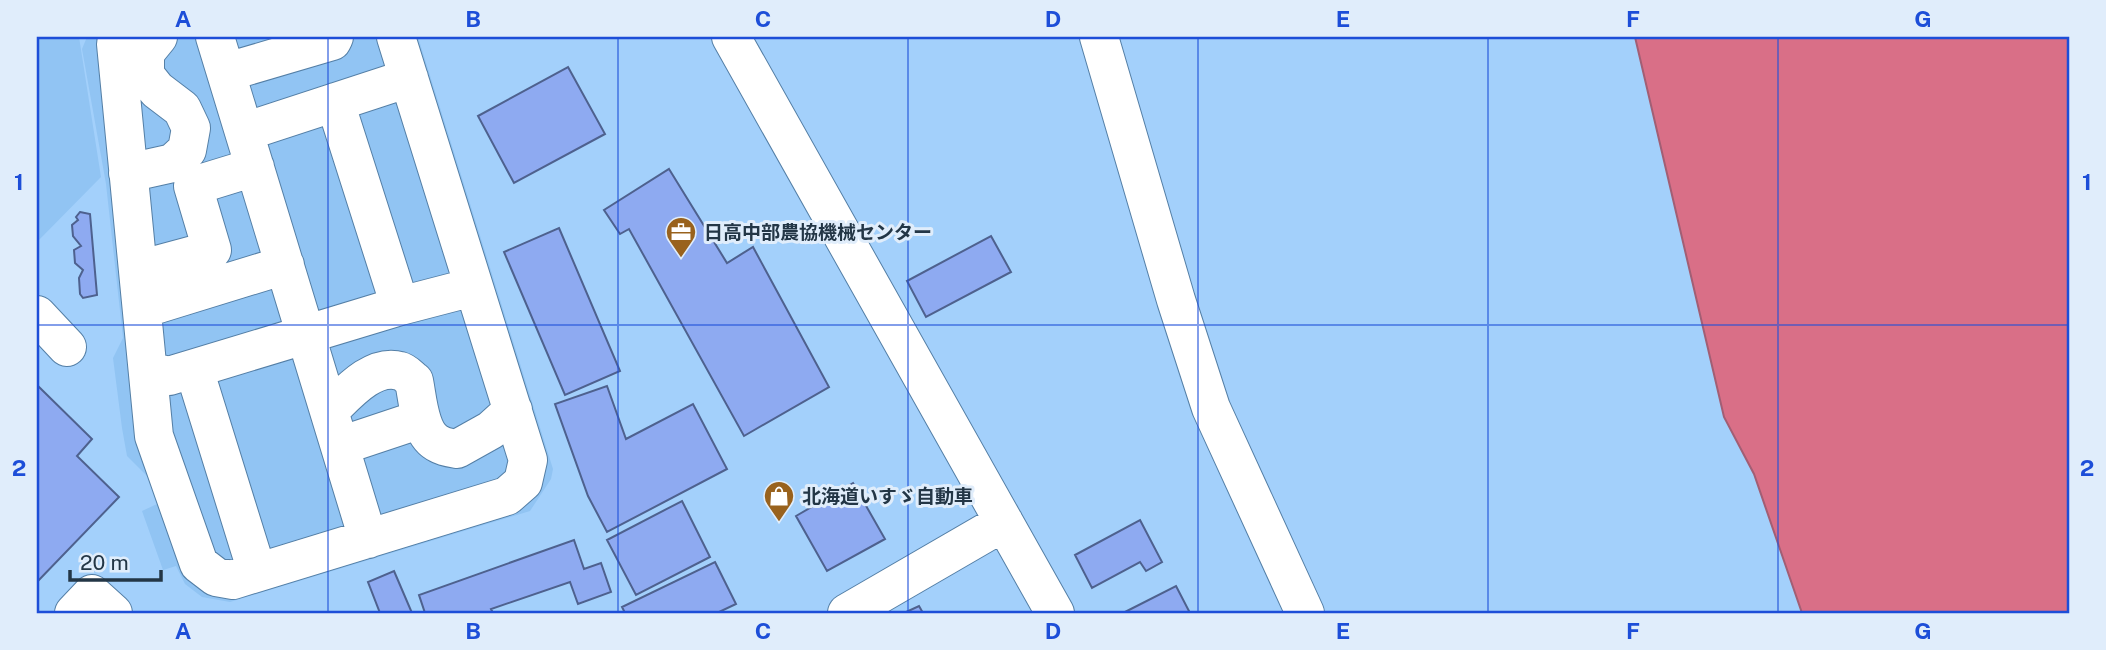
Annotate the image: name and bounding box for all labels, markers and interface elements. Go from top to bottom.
text: A [175,5,192,32]
text: B [465,5,481,32]
text: C [755,5,771,32]
text: D [1045,5,1061,32]
text: E [1336,5,1350,32]
text: F [1626,5,1640,32]
text: G [1914,5,1932,32]
text: 1 [14,168,24,195]
text: 1 [2082,168,2092,195]
office icon: 日高中部農協機械センター [664,215,698,259]
place label: 日高中部農協機械センター [704,221,932,243]
text: 2 [12,454,26,481]
text: 2 [2080,454,2094,481]
shop icon: 北海道いすゞ自動車 [762,479,796,523]
place label: 北海道いすゞ自動車 [802,485,973,507]
scale bar [70,538,161,582]
text: 20 m [80,550,129,575]
text: A [175,617,192,644]
text: B [465,617,481,644]
text: C [755,617,771,644]
text: D [1045,617,1061,644]
text: E [1336,617,1350,644]
text: F [1626,617,1640,644]
text: G [1914,617,1932,644]

